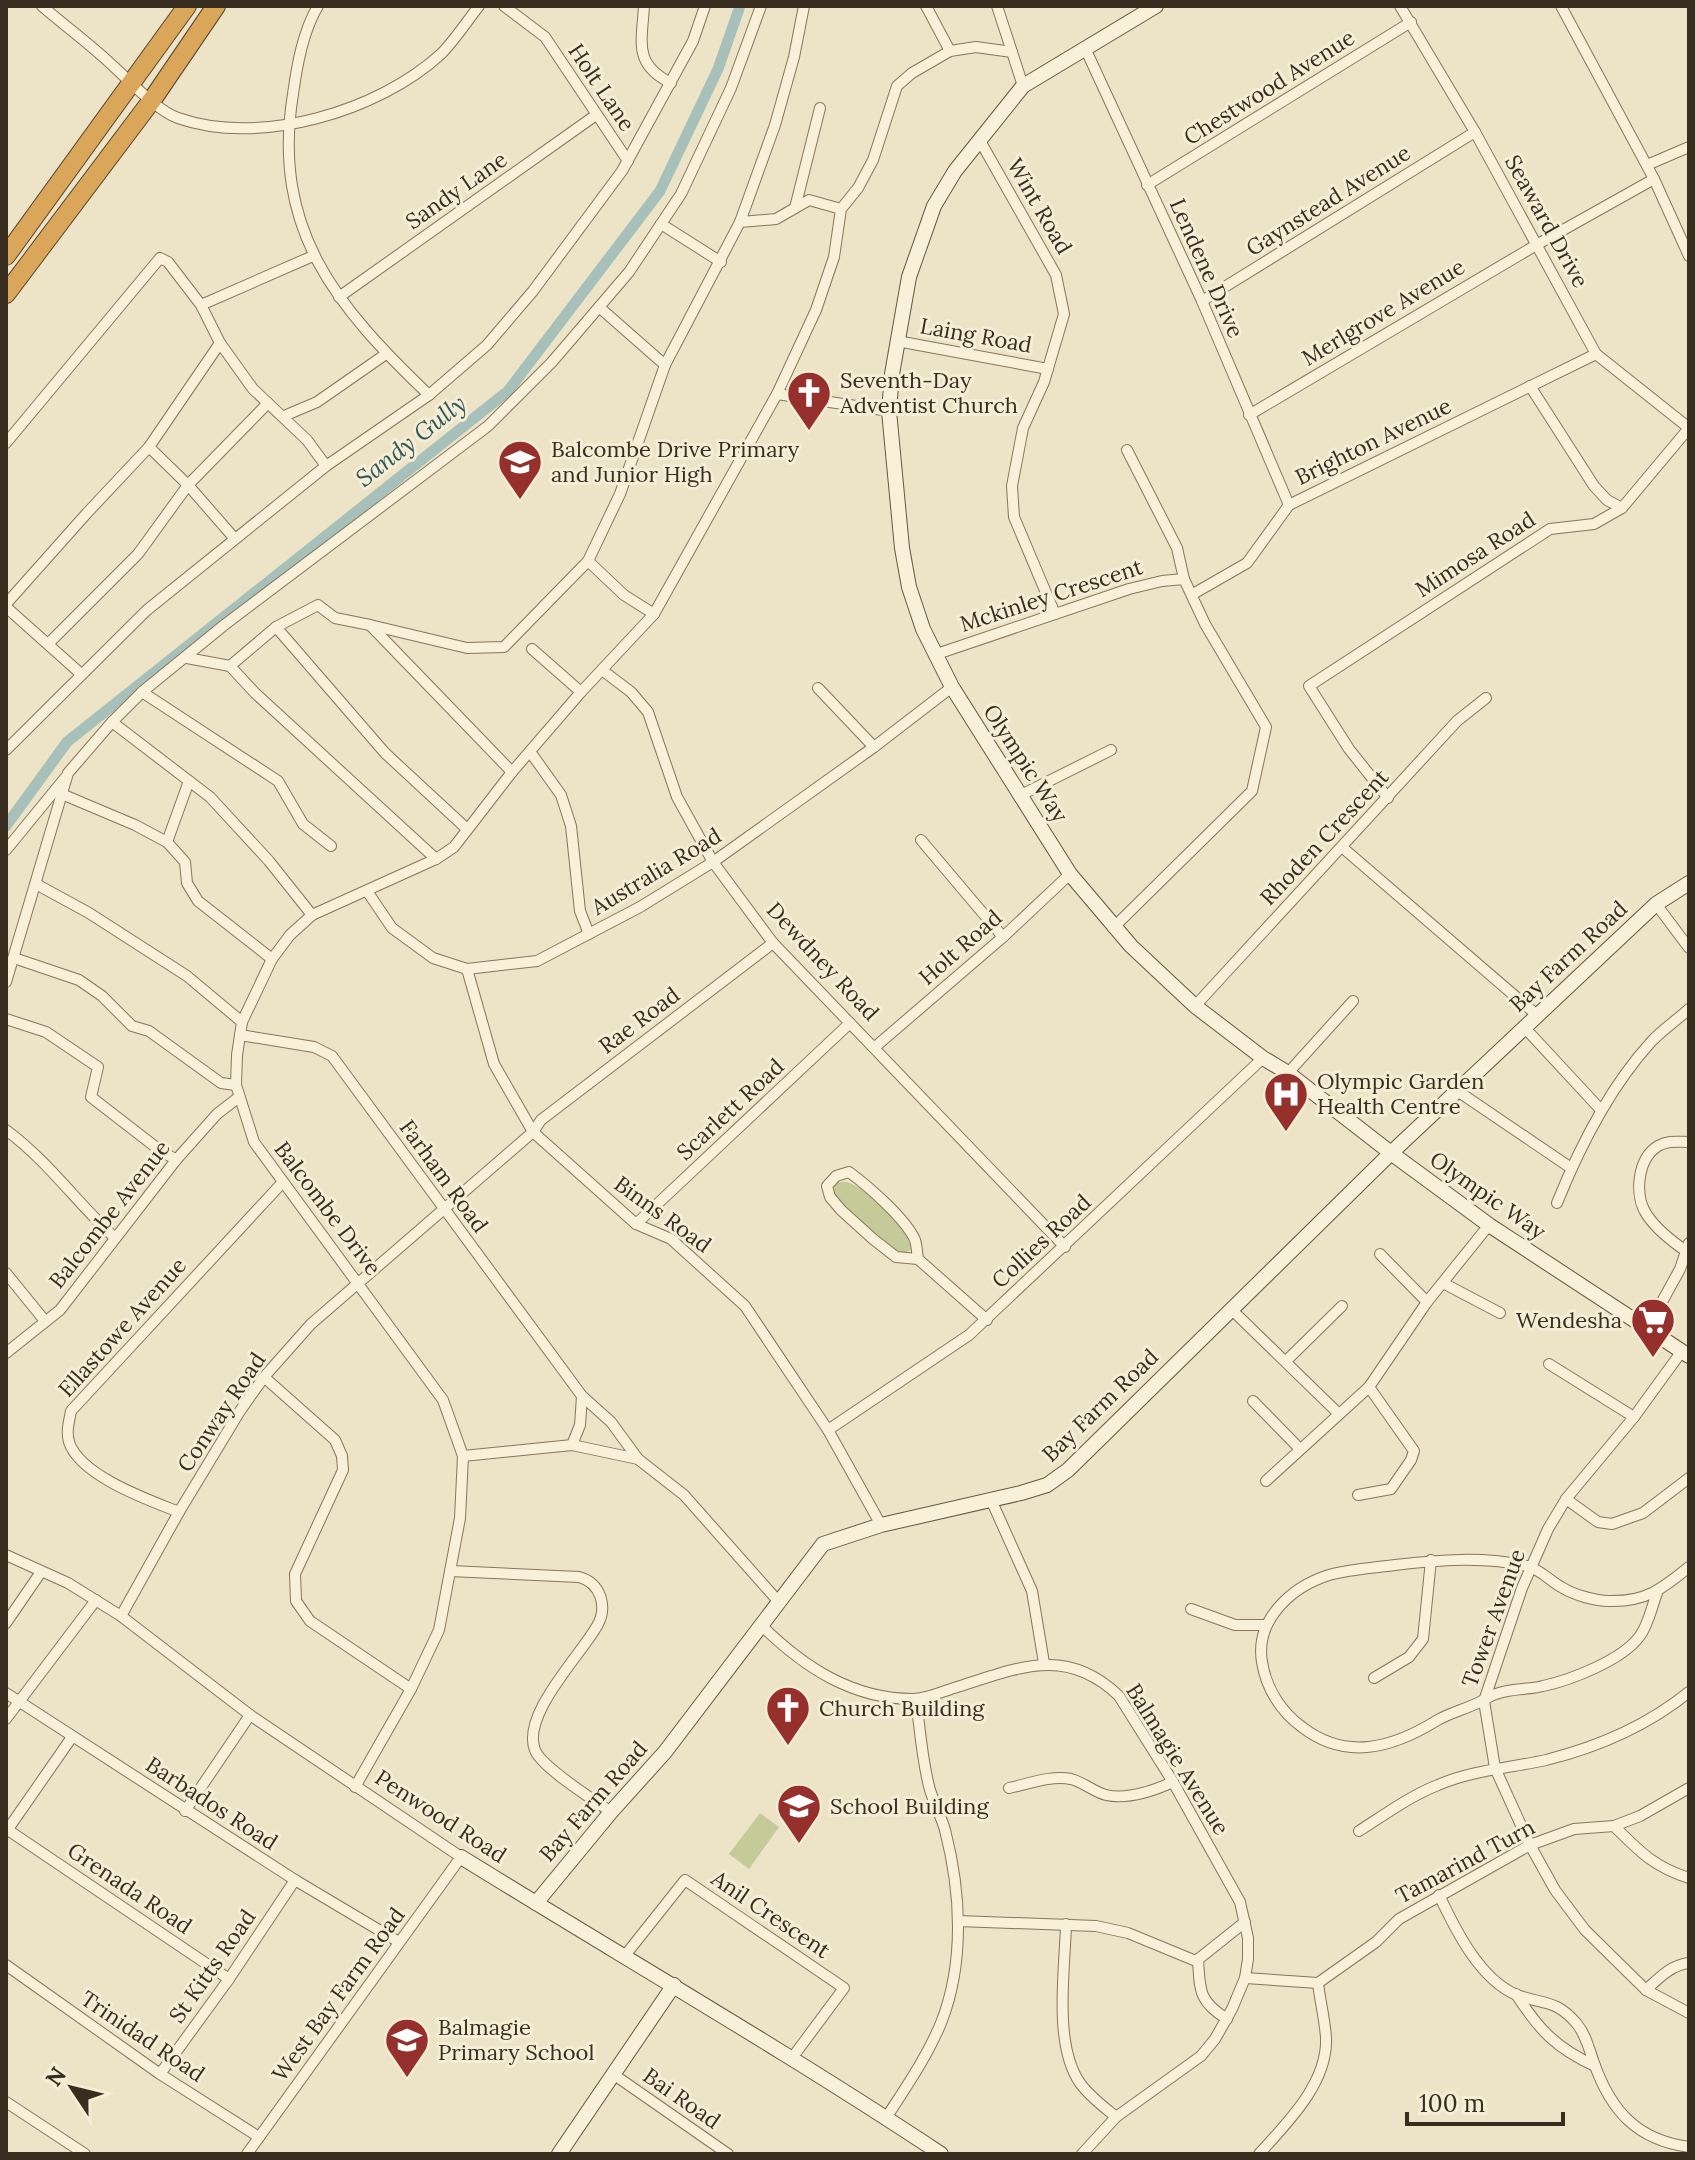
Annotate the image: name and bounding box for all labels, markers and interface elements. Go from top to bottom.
street label: Chestwood Avenue [1178,23,1360,151]
street label: Holt Lane [563,38,642,136]
street label: Gaynstead Avenue [1241,138,1415,262]
street label: Sandy Lane [400,145,512,235]
street label: Seaward Drive [1499,150,1595,292]
street label: Wint Road [1001,153,1079,259]
street label: Lendene Drive [1164,194,1250,342]
street label: Merlgrove Avenue [1296,252,1470,372]
street label: Laing Road [918,311,1034,359]
place label: Seventh-Day Adventist Church [839,366,1018,419]
church icon: Seventh-Day Adventist Church [785,369,833,432]
water label: Sandy Gully [349,388,472,493]
street label: Brighton Avenue [1290,391,1456,491]
place label: Balcombe Drive Primary and Junior High [551,435,799,488]
school or university icon: Balcombe Drive Primary and Junior High [496,438,544,501]
street label: Mimosa Road [1410,505,1540,603]
street label: Mckinley Crescent [956,552,1146,638]
street label: Olympic Way [977,699,1075,828]
street label: Rhoden Crescent [1254,763,1395,911]
street label: Australia Road [585,821,726,921]
street label: Bay Farm Road [1503,894,1633,1018]
street label: Dewdney Road [761,896,885,1026]
street label: Holt Road [913,903,1007,991]
street label: Rae Road [593,981,685,1059]
street label: Scarlett Road [670,1052,790,1166]
place label: Olympic Garden Health Centre [1317,1067,1484,1120]
hospital icon: Olympic Garden Health Centre [1262,1070,1310,1133]
street label: Farham Road [394,1114,494,1238]
street label: Balcombe Avenue [42,1134,176,1294]
street label: Balcombe Drive [268,1135,388,1281]
street label: Olympic Way [1425,1145,1552,1245]
street label: Binns Road [609,1169,717,1259]
street label: Collies Road [986,1188,1096,1294]
street label: Ellastowe Avenue [52,1251,192,1403]
supermarket icon: Wendesha [1629,1296,1677,1359]
place label: Wendesha [1516,1306,1622,1334]
street label: Bay Farm Road [1036,1343,1164,1467]
street label: Conway Road [171,1347,271,1477]
street label: Tower Avenue [1455,1545,1531,1691]
street label: Balmagie Avenue [1120,1678,1236,1840]
church icon: Church Building [764,1684,812,1747]
place label: Church Building [819,1694,985,1722]
street label: Bay Farm Road [533,1735,653,1867]
street label: Barbados Road [141,1750,283,1856]
street label: Penwood Road [370,1763,512,1869]
school or university icon: School Building [775,1782,823,1845]
place label: School Building [830,1792,989,1820]
street label: Tamarind Turn [1391,1813,1539,1909]
street label: Grenada Road [62,1836,198,1940]
street label: Anil Crescent [705,1863,836,1964]
street label: West Bay Farm Road [265,1902,411,2086]
street label: St Kitts Road [163,1904,261,2028]
street label: Trinidad Road [76,1984,210,2088]
place label: Balmagie Primary School [438,2013,594,2066]
school or university icon: Balmagie Primary School [383,2016,431,2079]
north arrow [32,2048,112,2128]
street label: Bai Road [638,2061,726,2135]
text: N [39,2062,72,2092]
scale bar [1407,2076,1563,2126]
text: 100 m [1419,2088,1485,2119]

